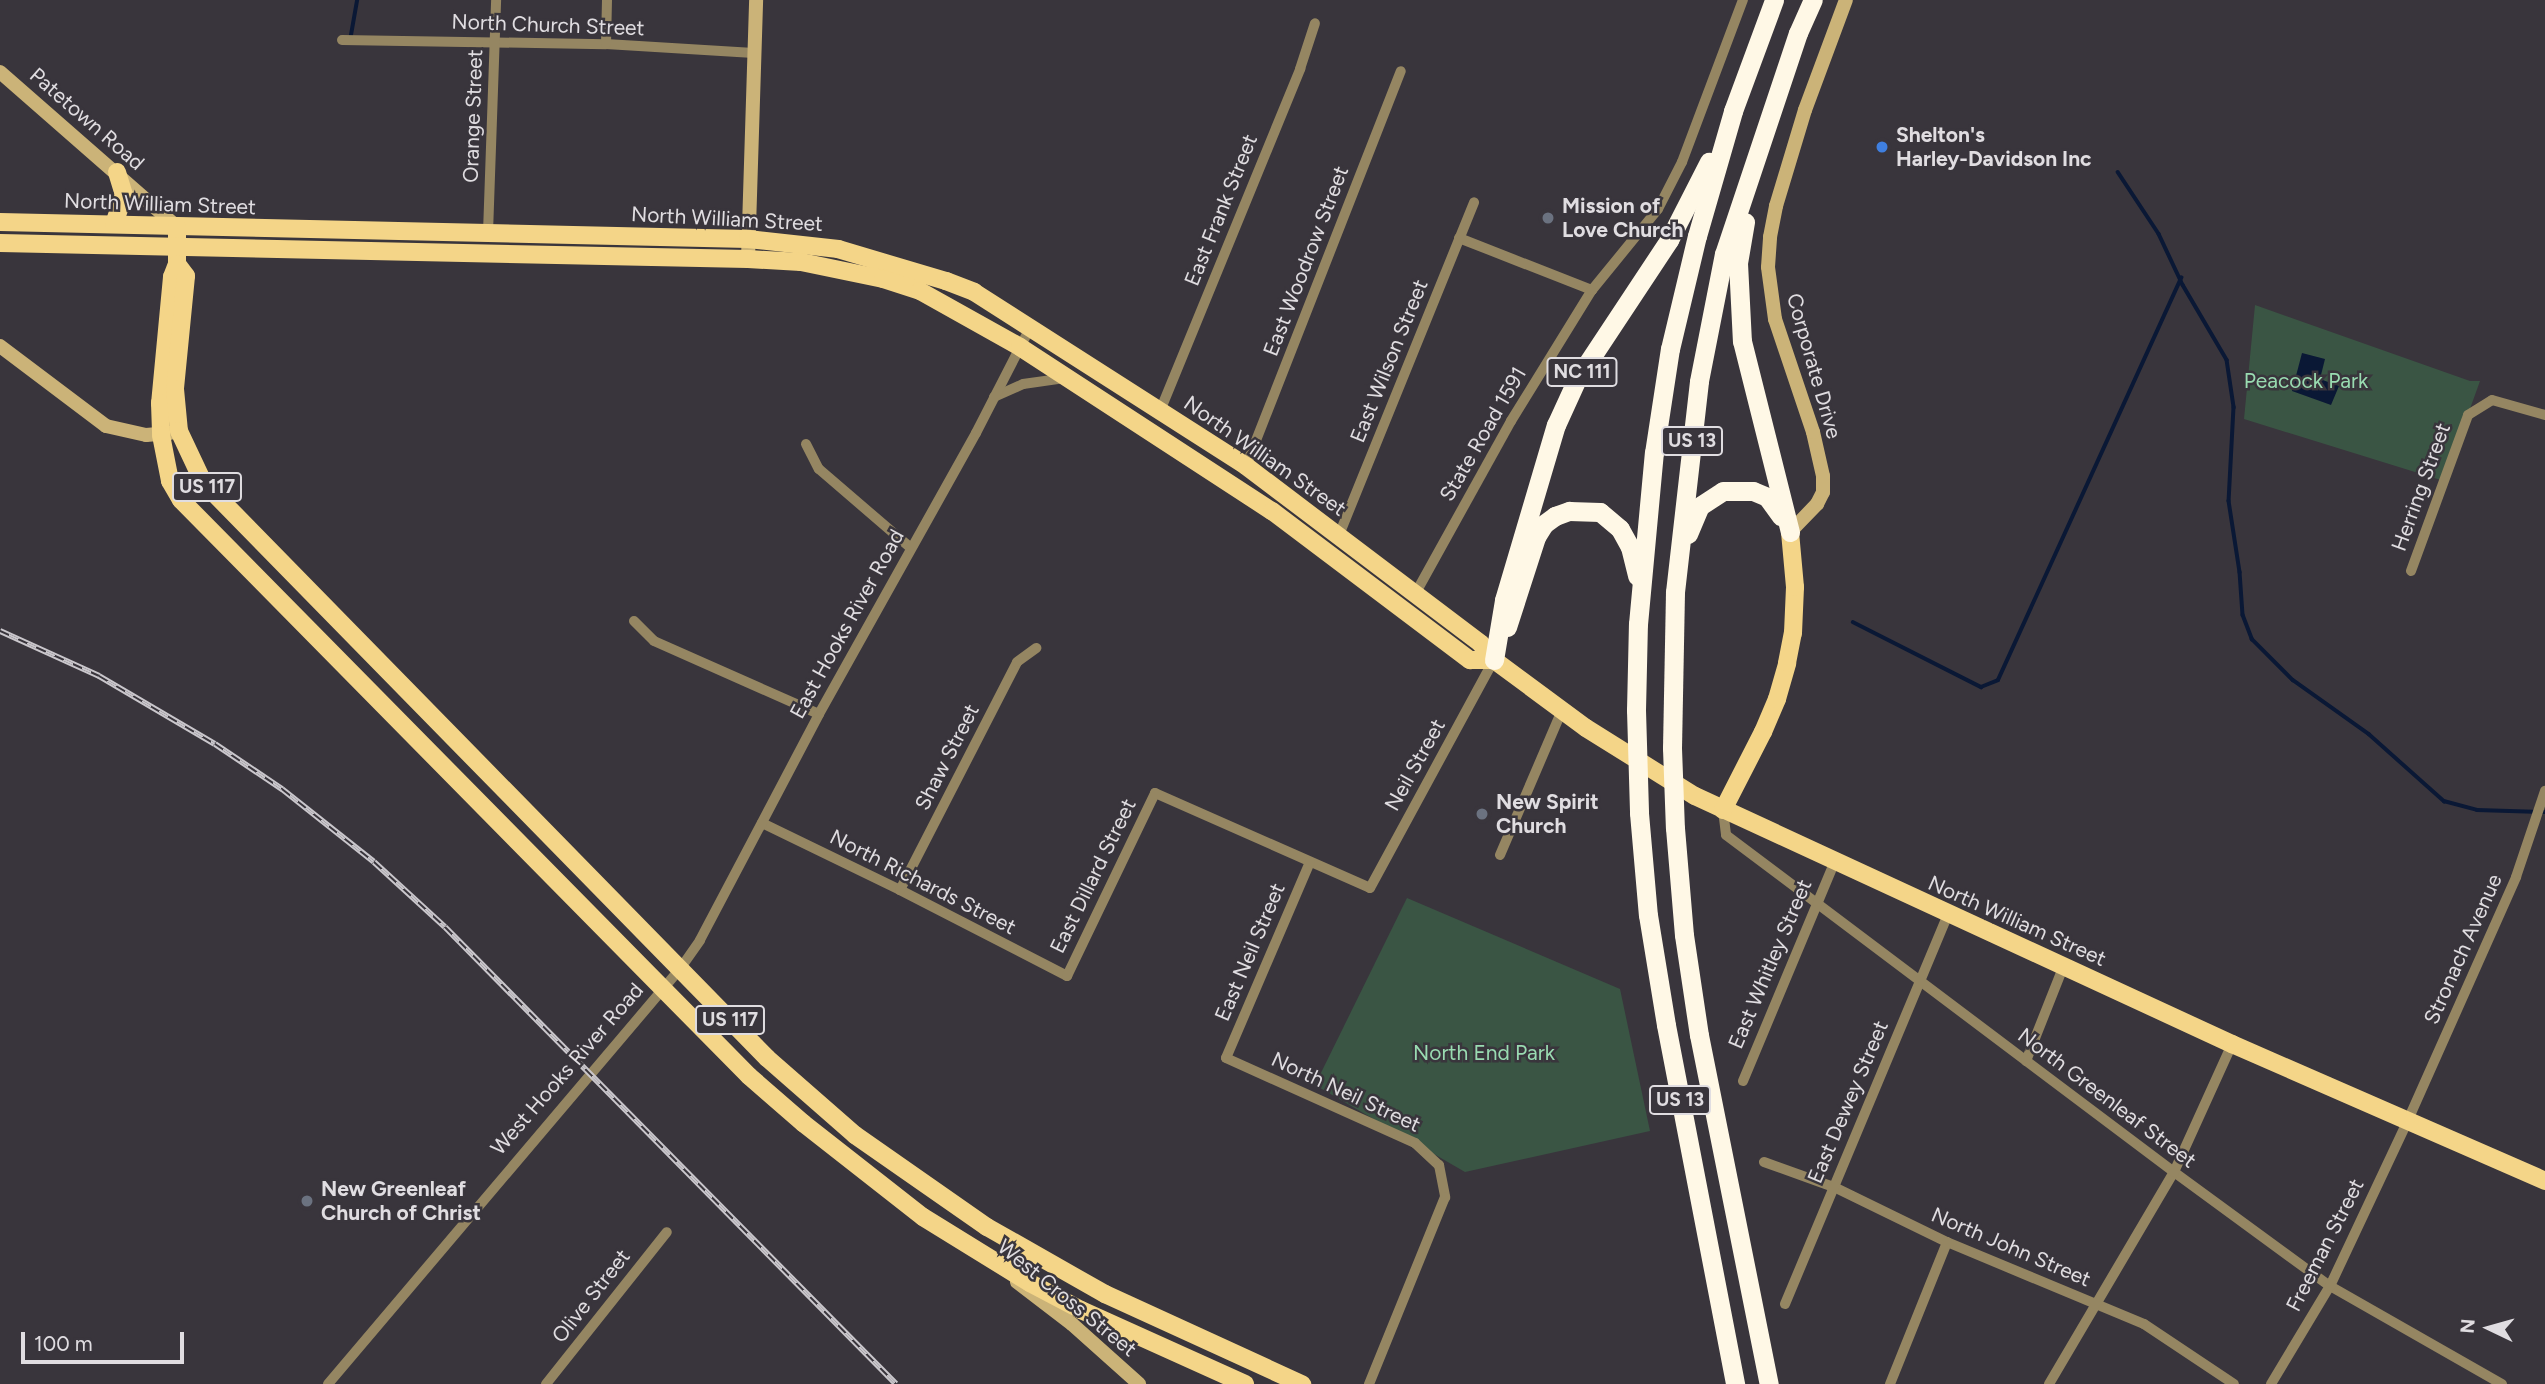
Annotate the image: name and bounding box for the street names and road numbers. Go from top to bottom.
street label: North Church Street [451,9,645,41]
street label: Orange Street [458,49,488,183]
street label: Patetown Road [25,62,149,176]
street label: East Frank Street [1179,131,1263,289]
street label: East Woodrow Street [1258,162,1354,360]
street label: North William Street [64,188,256,220]
street label: North William Street [630,201,824,237]
street label: East Wilson Street [1345,276,1433,446]
street label: Corporate Drive [1781,290,1847,442]
road number: NC 111 [1545,356,1619,388]
street label: State Road 1591 [1434,362,1532,506]
street label: North William Street [1179,391,1351,521]
street label: Herring Street [2386,420,2456,554]
road number: US 13 [1660,426,1724,456]
road number: US 117 [170,472,244,502]
street label: East Hooks River Road [785,525,909,723]
street label: Shaw Street [910,700,984,814]
street label: Neil Street [1379,715,1451,815]
street label: East Dillard Street [1045,795,1141,957]
street label: North Richards Street [826,824,1020,940]
street label: North William Street [1924,870,2110,972]
street label: Stronach Avenue [2419,870,2507,1028]
street label: East Whitley Street [1723,876,1817,1052]
street label: East Neil Street [1210,879,1290,1025]
street label: West Hooks River Road [485,978,649,1160]
road number: US 117 [693,1004,767,1036]
street label: East Dewey Street [1802,1017,1894,1187]
street label: North Greenleaf Street [2013,1023,2201,1173]
street label: North Neil Street [1267,1046,1425,1138]
road number: US 13 [1648,1084,1712,1116]
street label: Freeman Street [2281,1174,2369,1316]
street label: North John Street [1927,1202,2095,1292]
street label: West Cross Street [992,1234,1142,1362]
street label: Olive Street [547,1244,635,1348]

